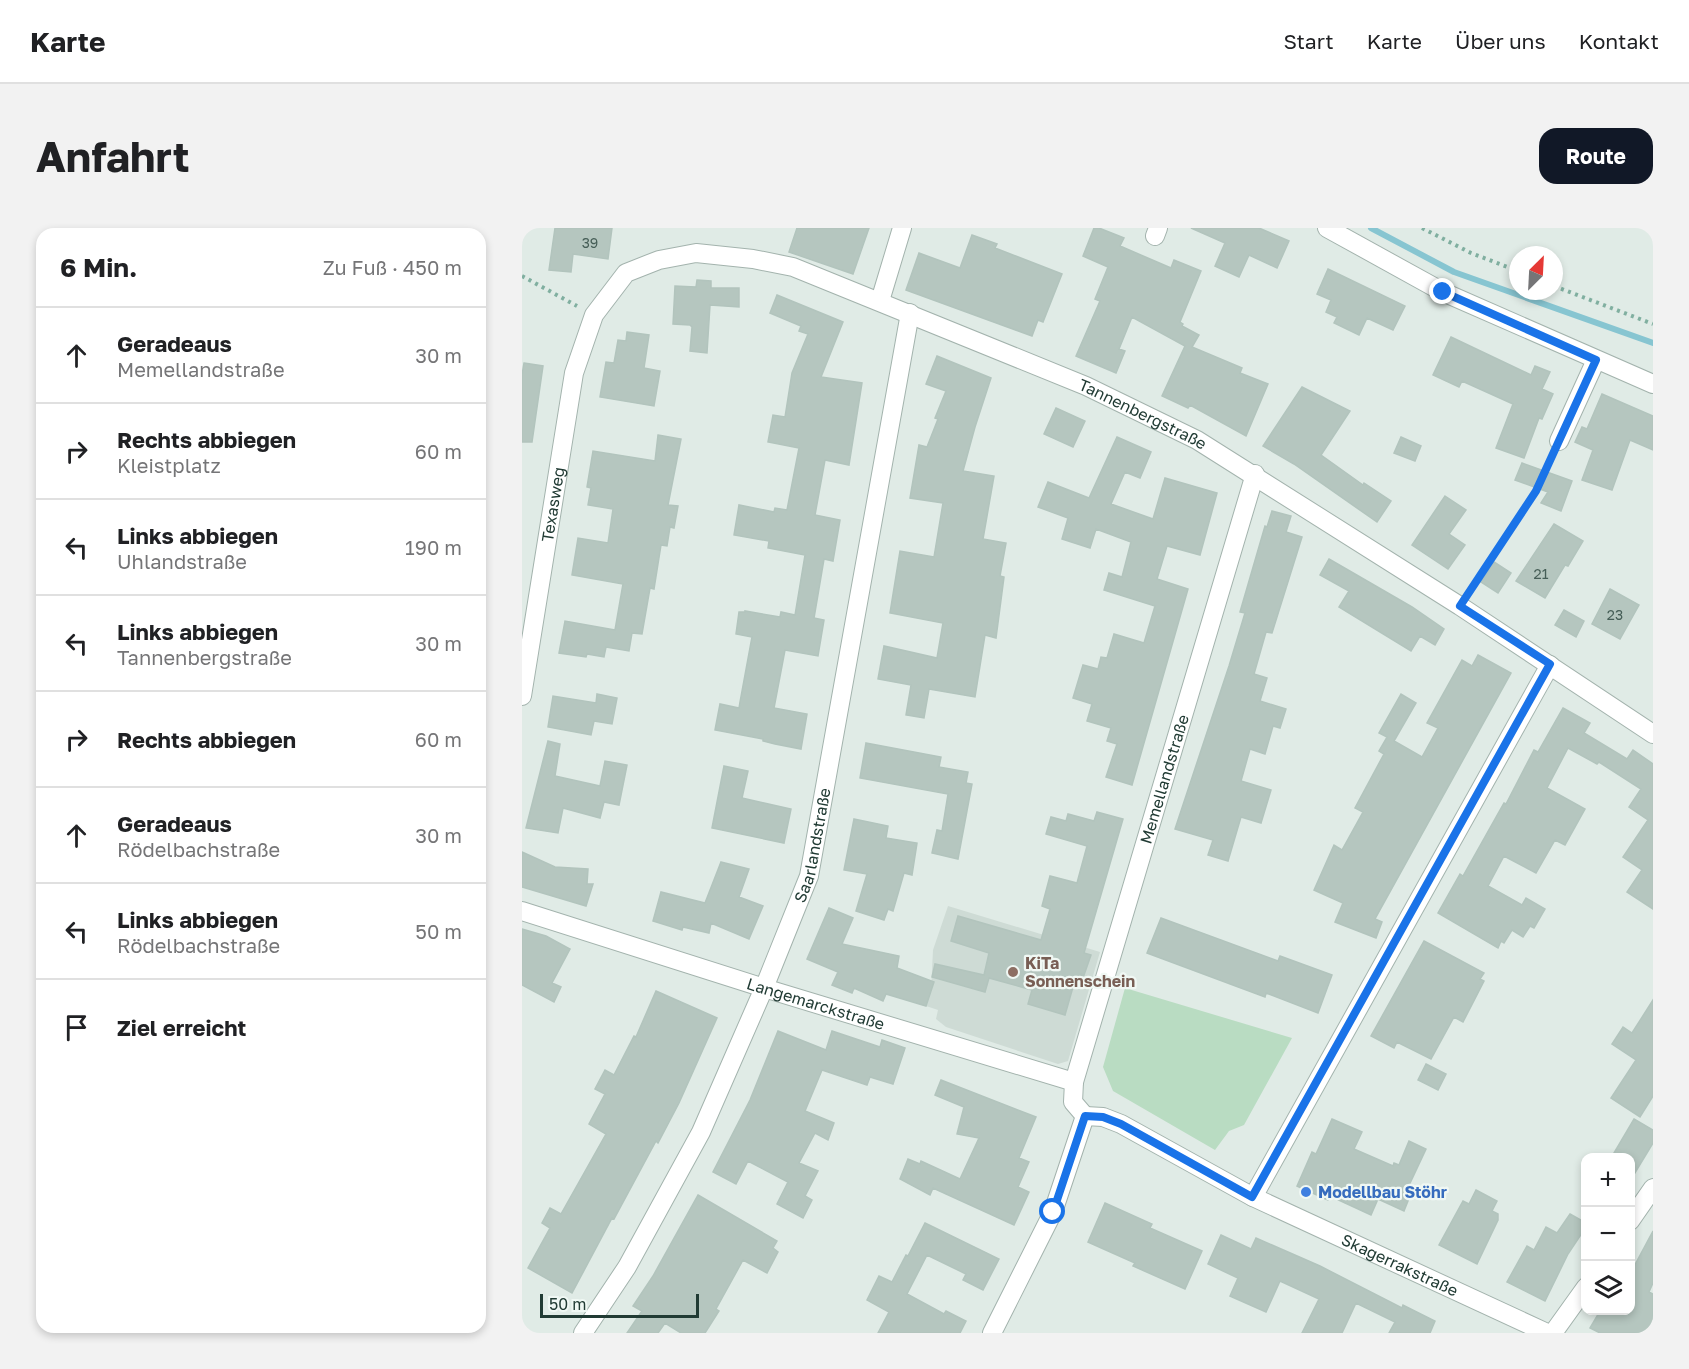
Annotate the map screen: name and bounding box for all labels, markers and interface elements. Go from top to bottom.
text: Karte [30,25,105,58]
text: Start [1283,28,1334,54]
text: Karte [1367,28,1422,54]
text: Über uns [1455,28,1546,54]
text: Kontakt [1579,28,1659,54]
button: Route [1539,128,1653,184]
text: Anfahrt [36,131,190,181]
house number: 39 [582,234,598,251]
north arrow [1509,246,1563,300]
text: 6 Min. [60,252,137,283]
text: Zu Fuß · 450 m [323,255,462,279]
route end [1429,278,1455,304]
text: Geradeaus [117,330,232,357]
icon: ahead [60,339,93,372]
text: 30 m [415,343,462,367]
text: Memellandstraße [117,357,285,381]
street label: Tannenbergstraße [1076,374,1211,454]
text: Rechts abbiegen [117,426,296,453]
icon: right [60,435,93,468]
text: 60 m [415,439,462,463]
text: Kleistplatz [117,453,221,477]
street label: Texasweg [537,466,569,543]
text: Links abbiegen [117,522,278,549]
icon: left [60,531,93,564]
text: 190 m [405,535,462,559]
text: Uhlandstraße [117,549,247,573]
house number: 21 [1534,565,1549,582]
house number: 23 [1607,606,1623,623]
text: Links abbiegen [117,618,278,645]
icon: left [60,627,93,660]
text: 30 m [415,631,462,655]
text: Tannenbergstraße [117,645,292,669]
street label: Memellandstraße [1135,712,1193,846]
icon: right [60,723,93,756]
text: Rechts abbiegen [117,726,296,753]
text: 60 m [415,727,462,751]
street label: Saarlandstraße [789,786,835,905]
text: Geradeaus [117,810,232,837]
icon: ahead [60,819,93,852]
text: 30 m [415,823,462,847]
text: Rödelbachstraße [117,837,280,861]
text: Links abbiegen [117,906,278,933]
icon: left [60,915,93,948]
text: 50 m [415,919,462,943]
text: Rödelbachstraße [117,933,280,957]
place label: KiTa Sonnenschein [1025,953,1135,991]
marker: KiTa Sonnenschein [1006,965,1020,979]
street label: Langemarckstraße [744,973,887,1034]
icon: arrive [60,1011,93,1044]
text: Ziel erreicht [117,1014,246,1041]
map controls [1581,1153,1635,1315]
button: + [1581,1153,1635,1207]
place label: Modellbau Stöhr [1318,1182,1447,1202]
marker: Modellbau Stöhr [1299,1185,1313,1199]
route start [1039,1198,1065,1224]
button: − [1581,1207,1635,1261]
street label: Skagerrakstraße [1338,1229,1461,1301]
button: layers [1581,1261,1635,1315]
scale bar [540,1291,699,1318]
text: 50 m [549,1294,586,1314]

